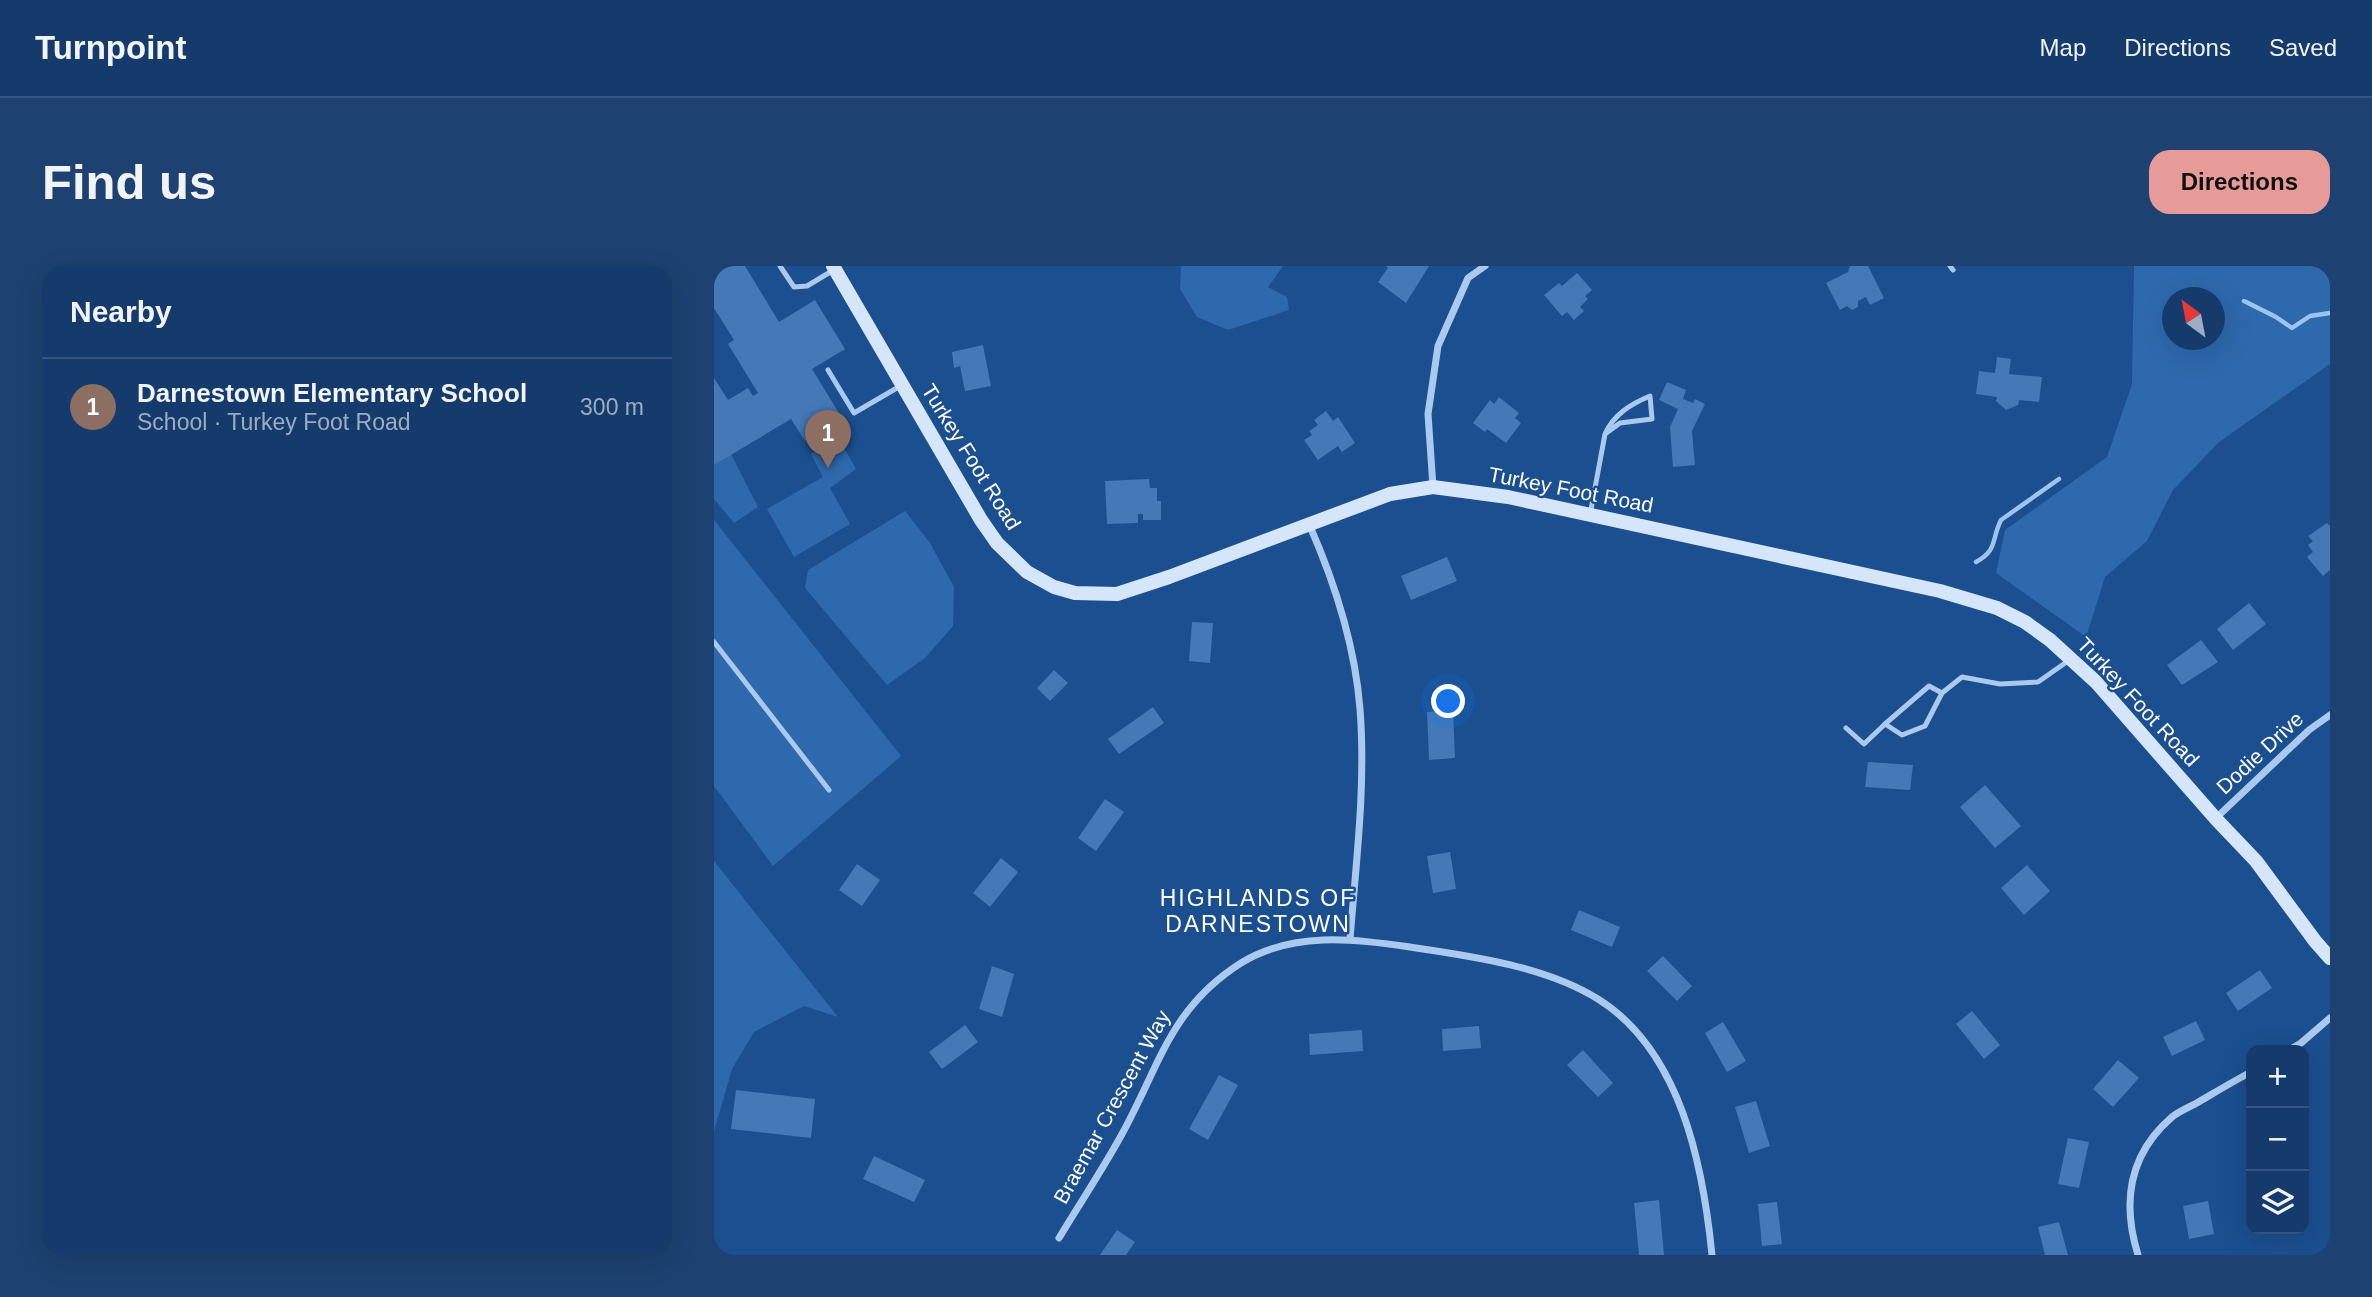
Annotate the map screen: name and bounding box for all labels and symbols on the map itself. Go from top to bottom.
north arrow [2162,287,2225,350]
street label: Turkey Foot Road [917,380,1026,534]
pin: 1 [805,410,851,468]
street label: Turkey Foot Road [1487,462,1655,517]
street label: Turkey Foot Road [2073,633,2204,771]
your location [1431,684,1465,718]
street label: Dodie Drive [2212,707,2308,798]
district label: HIGHLANDS OF DARNESTOWN [1160,885,1356,937]
street label: Braemar Crescent Way [1049,1006,1175,1207]

